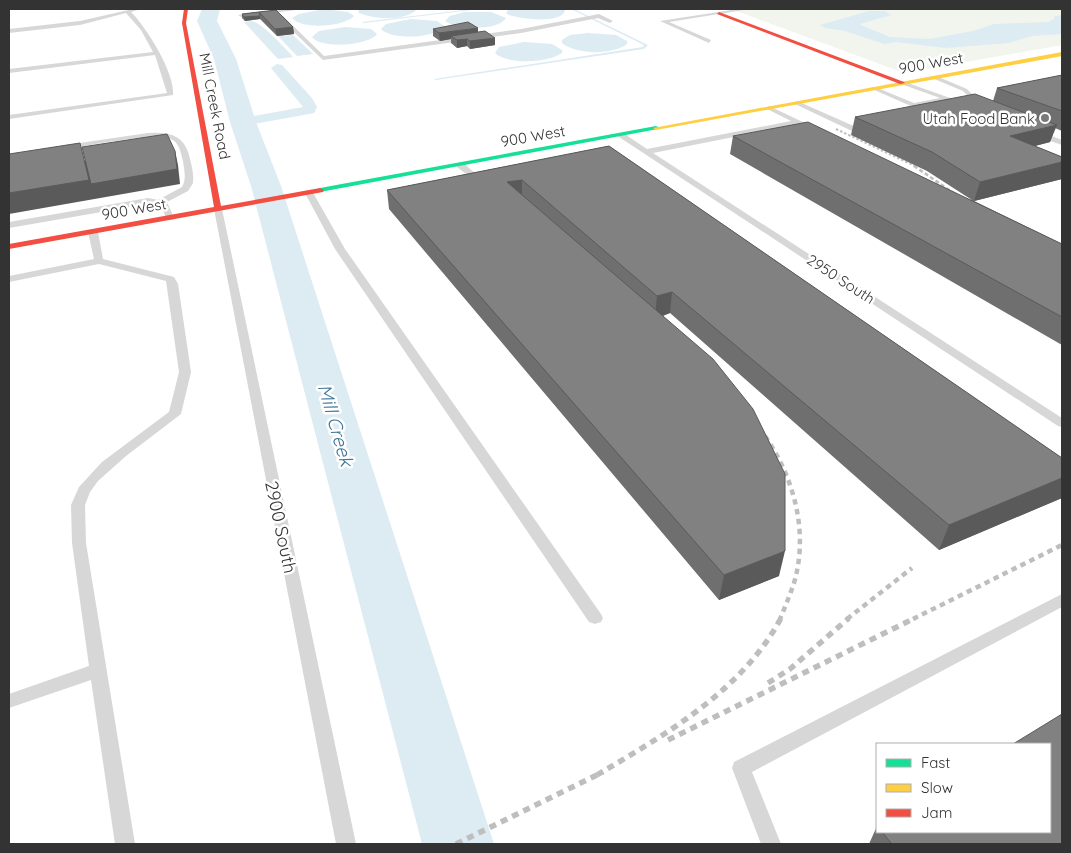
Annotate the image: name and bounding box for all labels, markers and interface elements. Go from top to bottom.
street label: 900 West [897,48,965,78]
street label: Mill Creek Road [195,51,235,161]
place label: Utah Food Bank [922,109,1035,128]
marker: Utah Food Bank [1039,112,1051,124]
street label: 900 West [499,121,567,151]
street label: 900 West [100,194,168,224]
street label: 2950 South [803,250,879,308]
water label: Mill Creek [313,381,360,471]
street label: 2900 South [260,479,302,575]
legend [876,743,1051,833]
text: Fast [921,753,950,772]
text: Slow [921,778,953,797]
text: Jam [921,803,952,822]

